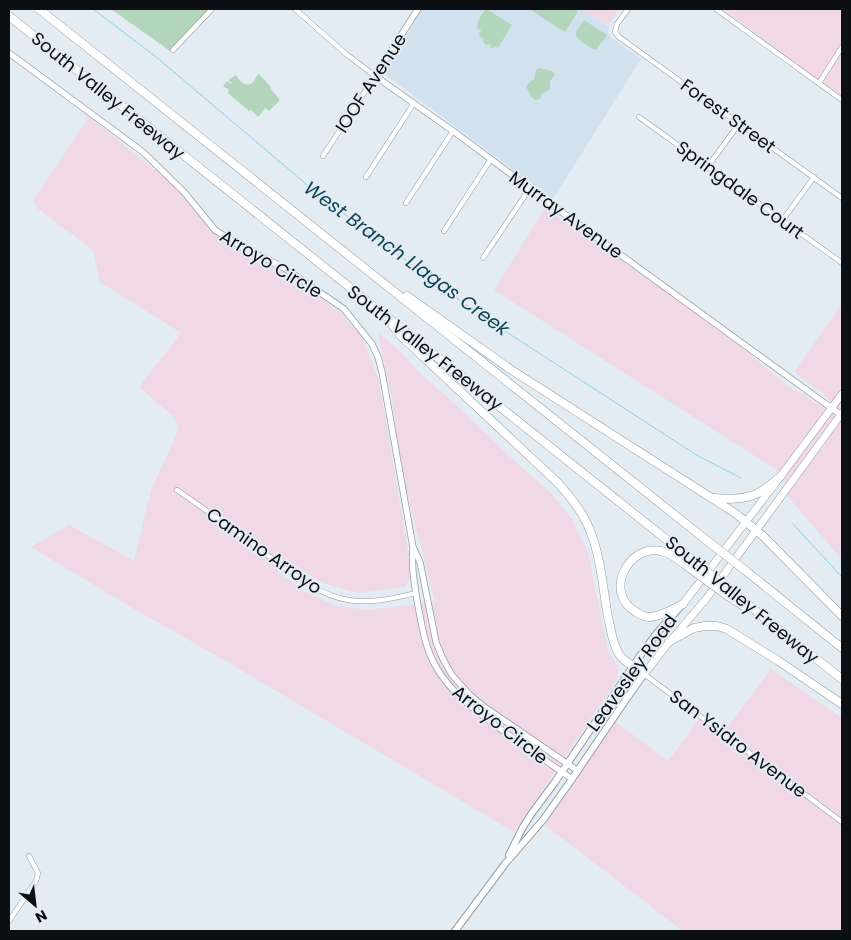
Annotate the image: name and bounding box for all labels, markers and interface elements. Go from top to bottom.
street label: South Valley Freeway [26,26,190,165]
street label: IOOF Avenue [329,28,412,137]
street label: Forest Street [676,73,781,159]
street label: Springdale Court [671,135,809,245]
street label: Murray Avenue [504,165,628,264]
water label: West Branch Llagas Creek [298,175,516,343]
street label: Arroyo Circle [215,223,327,304]
street label: South Valley Freeway [342,279,508,416]
street label: Camino Arroyo [202,501,327,600]
street label: South Valley Freeway [660,530,824,669]
street label: Leavesley Road [581,609,683,736]
street label: Arroyo Circle [447,679,553,770]
street label: San Ysidro Avenue [664,684,812,804]
north arrow [10,880,60,930]
text: N [32,905,50,928]

